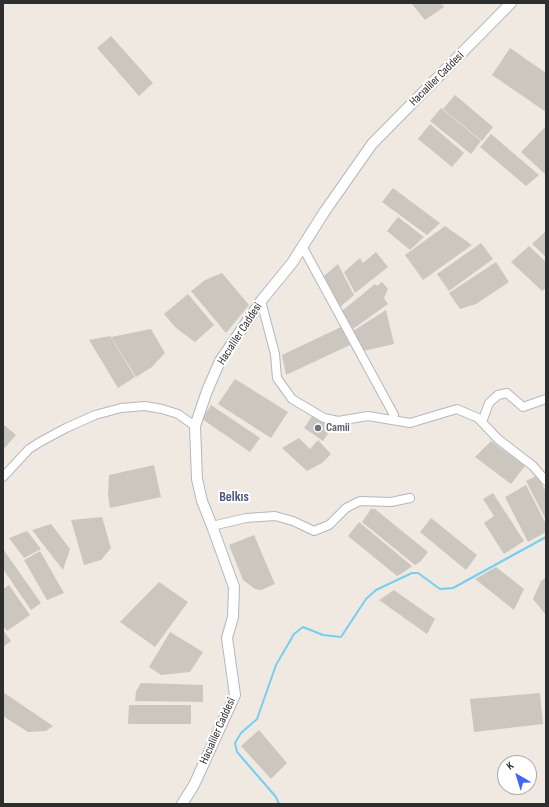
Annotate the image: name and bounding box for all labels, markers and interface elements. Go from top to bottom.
street label: Hacıaliler Caddesi [407,49,467,109]
street label: Hacıaliler Caddesi [215,300,265,368]
place label: Camii [326,421,350,435]
marker: Camii [313,423,323,433]
district label: Belkıs [219,489,249,505]
street label: Hacıaliler Caddesi [197,696,239,766]
north arrow [497,755,537,795]
text: K [504,759,516,773]

